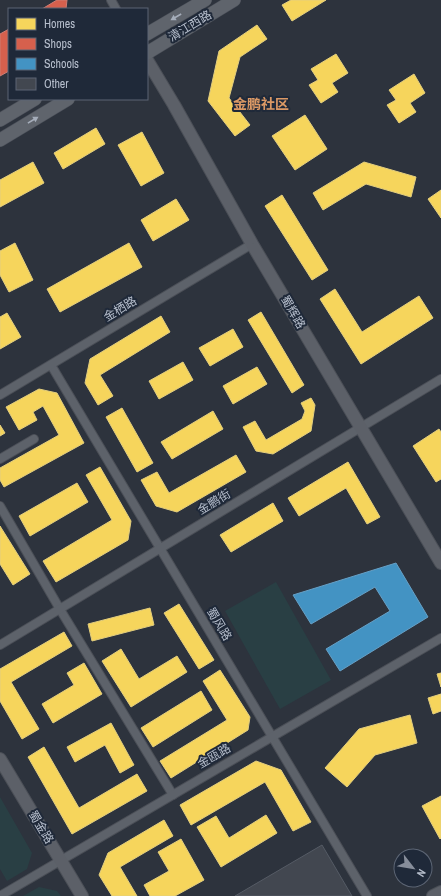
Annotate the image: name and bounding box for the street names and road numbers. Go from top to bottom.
street label: 清江西路 [165,7,215,45]
street label: 蜀辉路 [277,292,309,332]
street label: 金栖路 [100,293,140,325]
street label: 金鹏街 [194,486,234,518]
street label: 蜀风路 [203,604,235,644]
street label: 金瓯路 [194,740,234,772]
street label: 蜀金路 [25,807,57,847]

